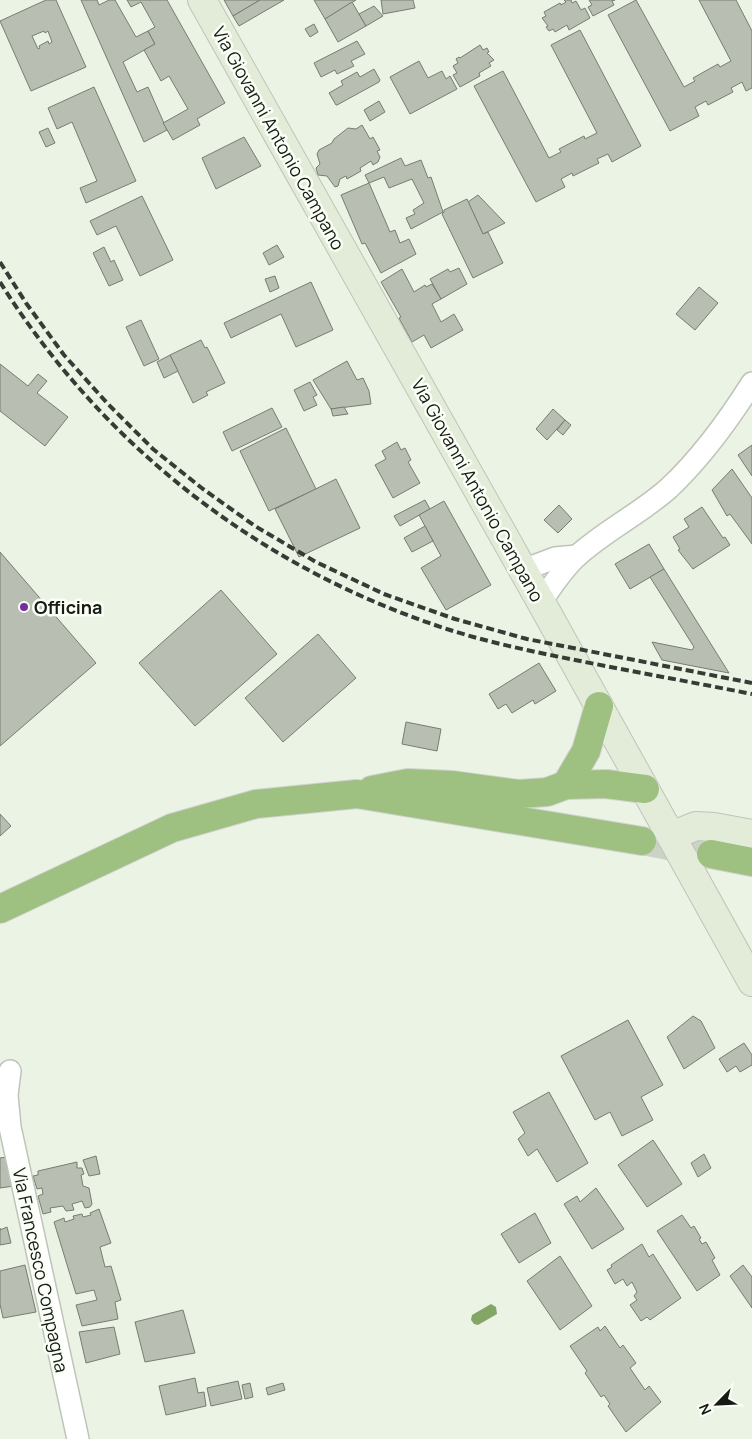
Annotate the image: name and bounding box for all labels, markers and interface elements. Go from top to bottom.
street label: Via Giovanni Antonio Campano [207,22,351,254]
street label: Via Giovanni Antonio Campano [406,374,550,606]
place label: Officina [34,595,102,619]
marker: Officina [18,601,30,613]
street label: Via Francesco Compagna [8,1166,74,1374]
north arrow [692,1379,742,1429]
text: N [694,1401,715,1418]

